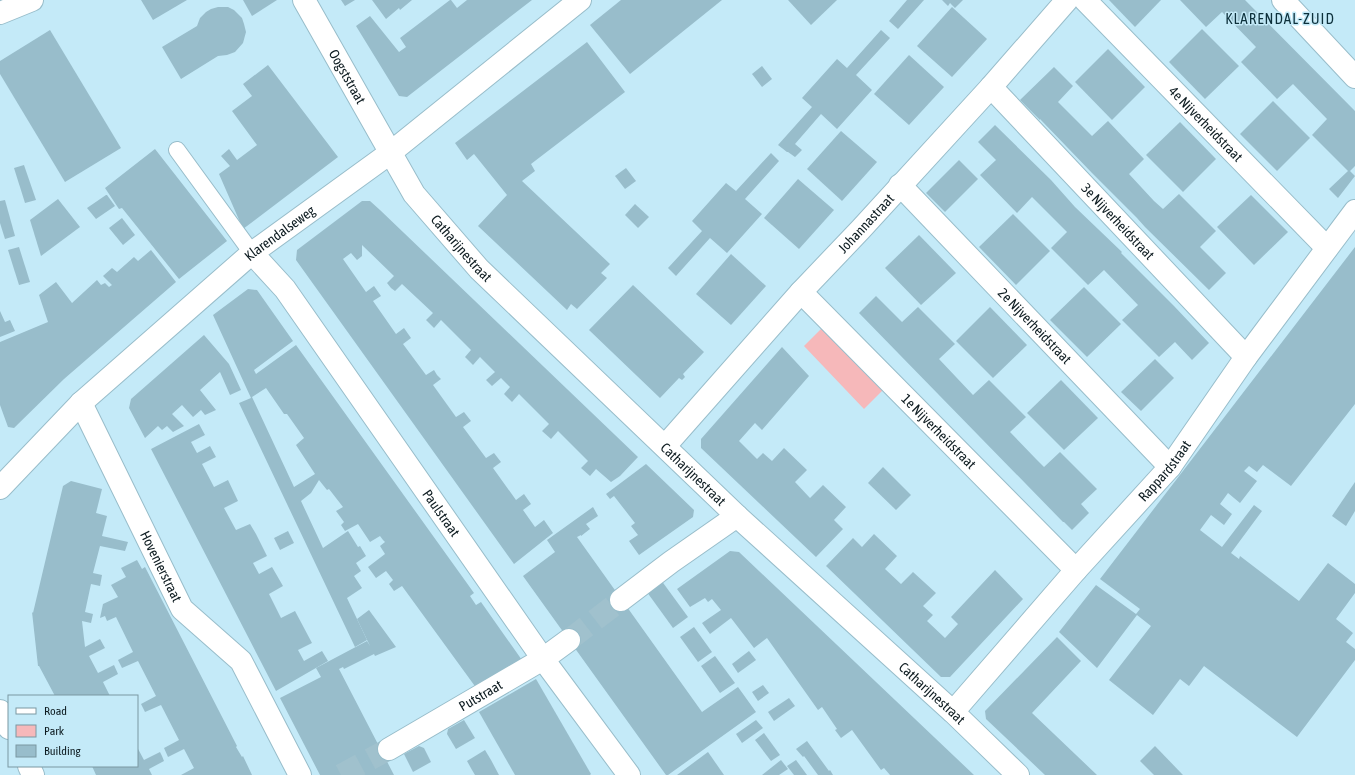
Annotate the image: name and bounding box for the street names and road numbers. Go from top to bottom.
street label: Oogststraat [326,47,369,106]
street label: 4e Nijverheidstraat [1166,83,1246,165]
street label: 3e Nijverheidstraat [1078,180,1158,263]
street label: Johannastraat [835,191,897,256]
street label: Klarendalseweg [241,202,318,264]
street label: Catharijnestraat [428,211,495,285]
street label: 2e Nijverheidstraat [995,285,1075,367]
street label: 1e Nijverheidstraat [898,391,979,472]
street label: Rappardstraat [1135,437,1194,504]
street label: Catharijnestraat [658,439,729,509]
street label: Paulstraat [419,487,463,540]
street label: Hovenierstraat [137,528,185,605]
street label: Catharijnestraat [896,659,969,727]
street label: Putstraat [456,677,505,714]

